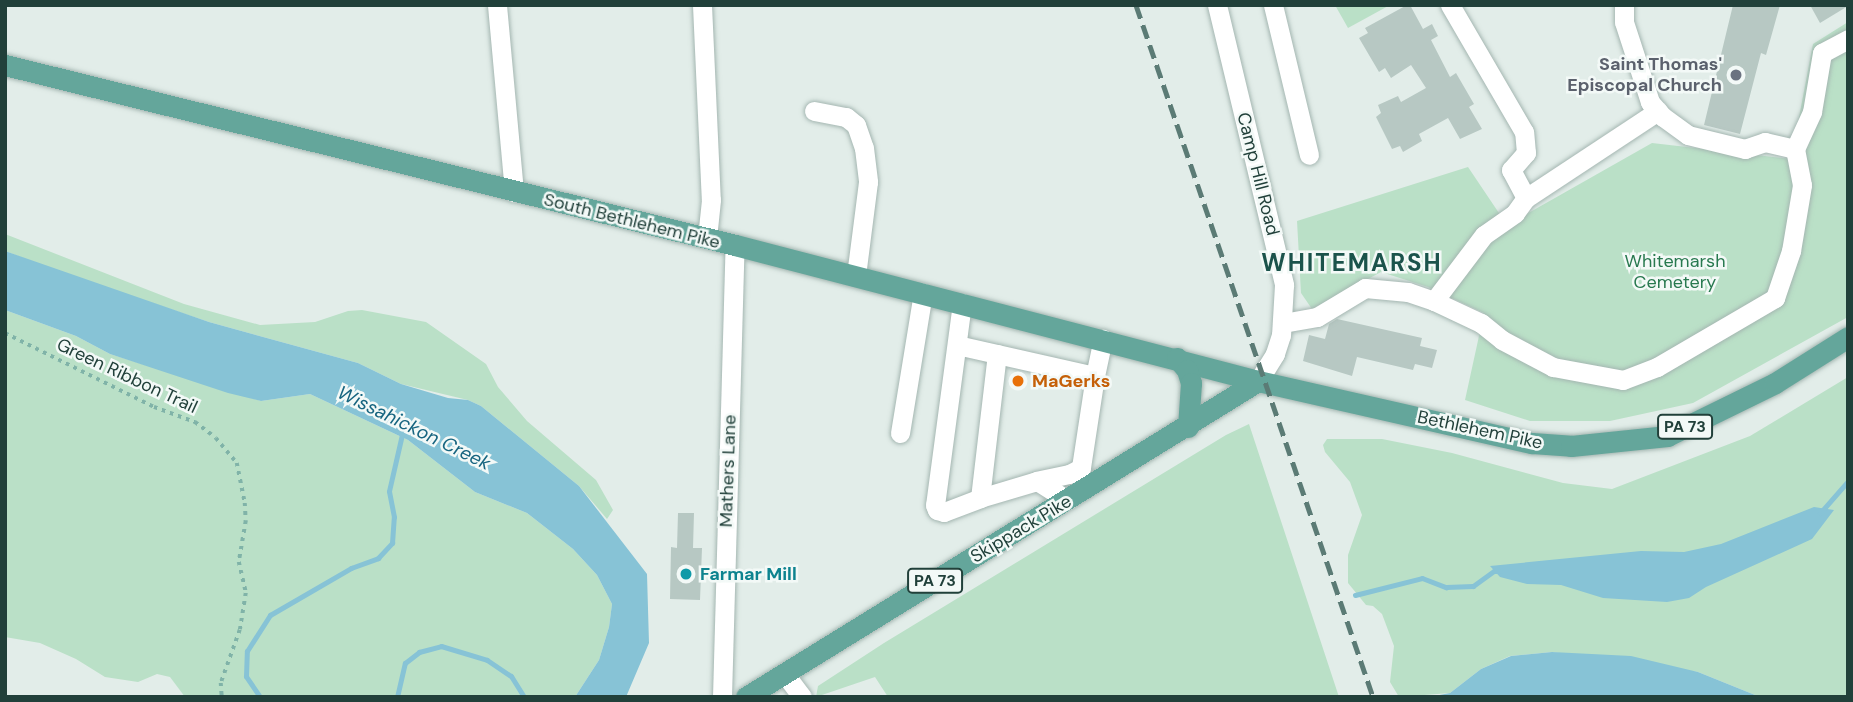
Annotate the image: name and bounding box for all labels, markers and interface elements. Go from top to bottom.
place label: Saint Thomas' Episcopal Church [1567,54,1722,96]
marker: Saint Thomas' Episcopal Church [1728,67,1744,83]
street label: Camp Hill Road [1232,110,1284,238]
street label: South Bethlehem Pike [542,189,722,253]
district label: WHITEMARSH [1263,249,1441,277]
park label: Whitemarsh Cemetery [1625,251,1725,294]
street label: Green Ribbon Trail [53,334,201,418]
place label: MaGerks [1032,370,1110,392]
marker: MaGerks [1010,373,1026,389]
water label: Wissahickon Creek [334,381,494,475]
street label: Bethlehem Pike [1416,406,1544,454]
street label: Mathers Lane [715,414,741,528]
road number: PA 73 [1657,414,1713,440]
street label: Skippack Pike [967,490,1075,568]
place label: Farmar Mill [700,563,797,585]
marker: Farmar Mill [678,566,694,582]
road number: PA 73 [907,568,963,594]

